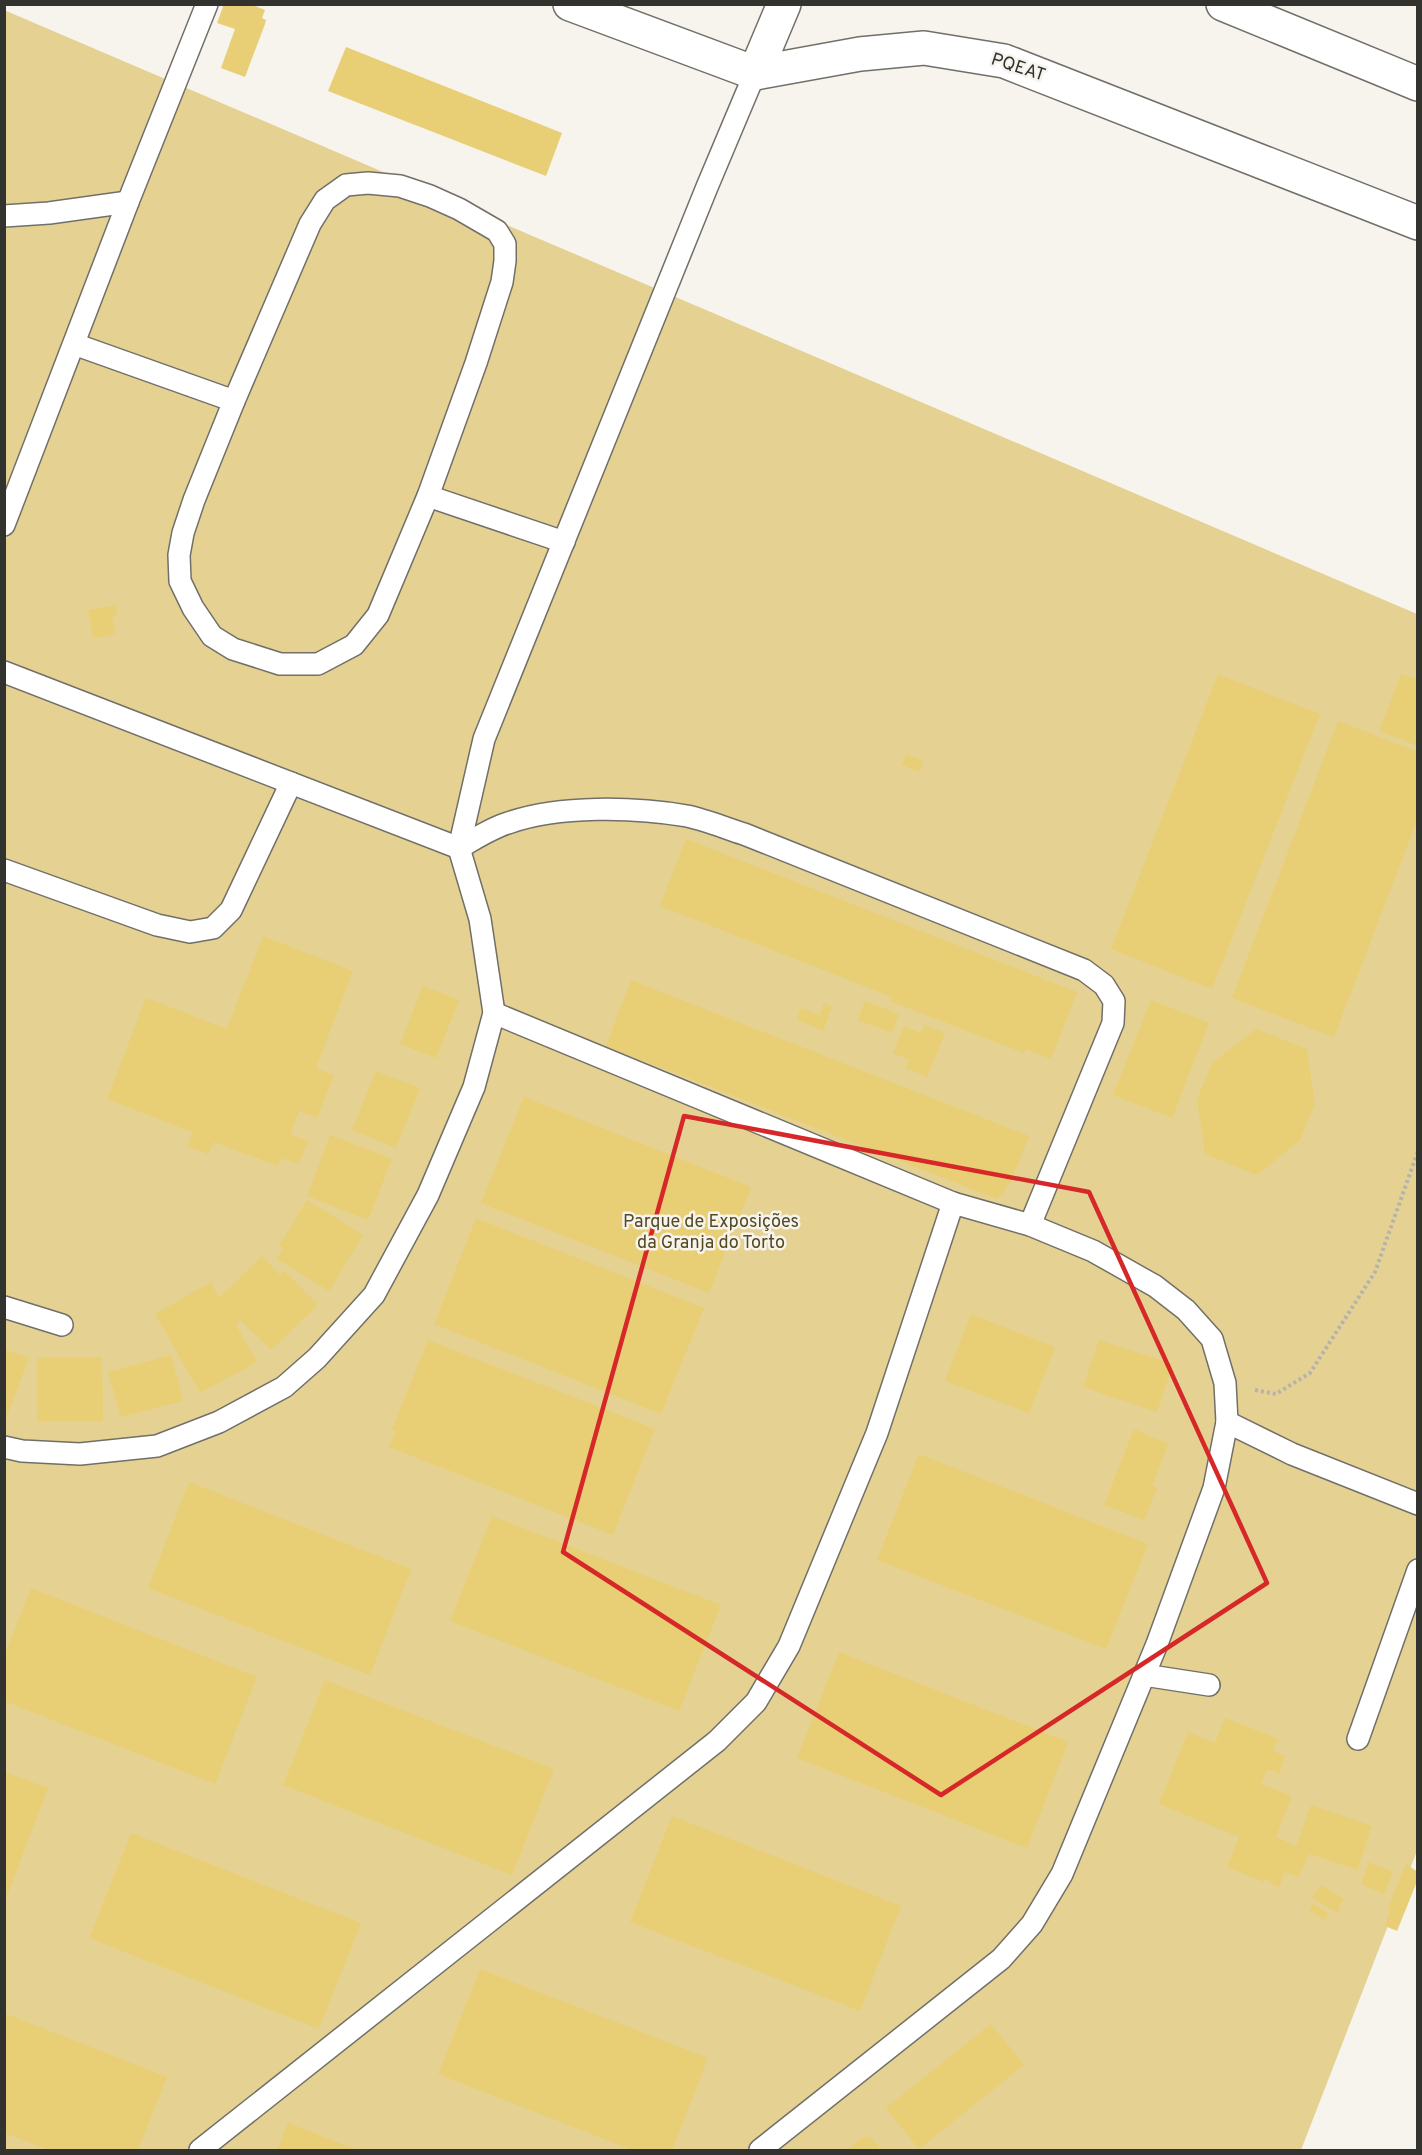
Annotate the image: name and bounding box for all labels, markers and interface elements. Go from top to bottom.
street label: PQEAT [988,48,1048,88]
park label: Parque de Exposições da Granja do Torto [623,1211,799,1255]

